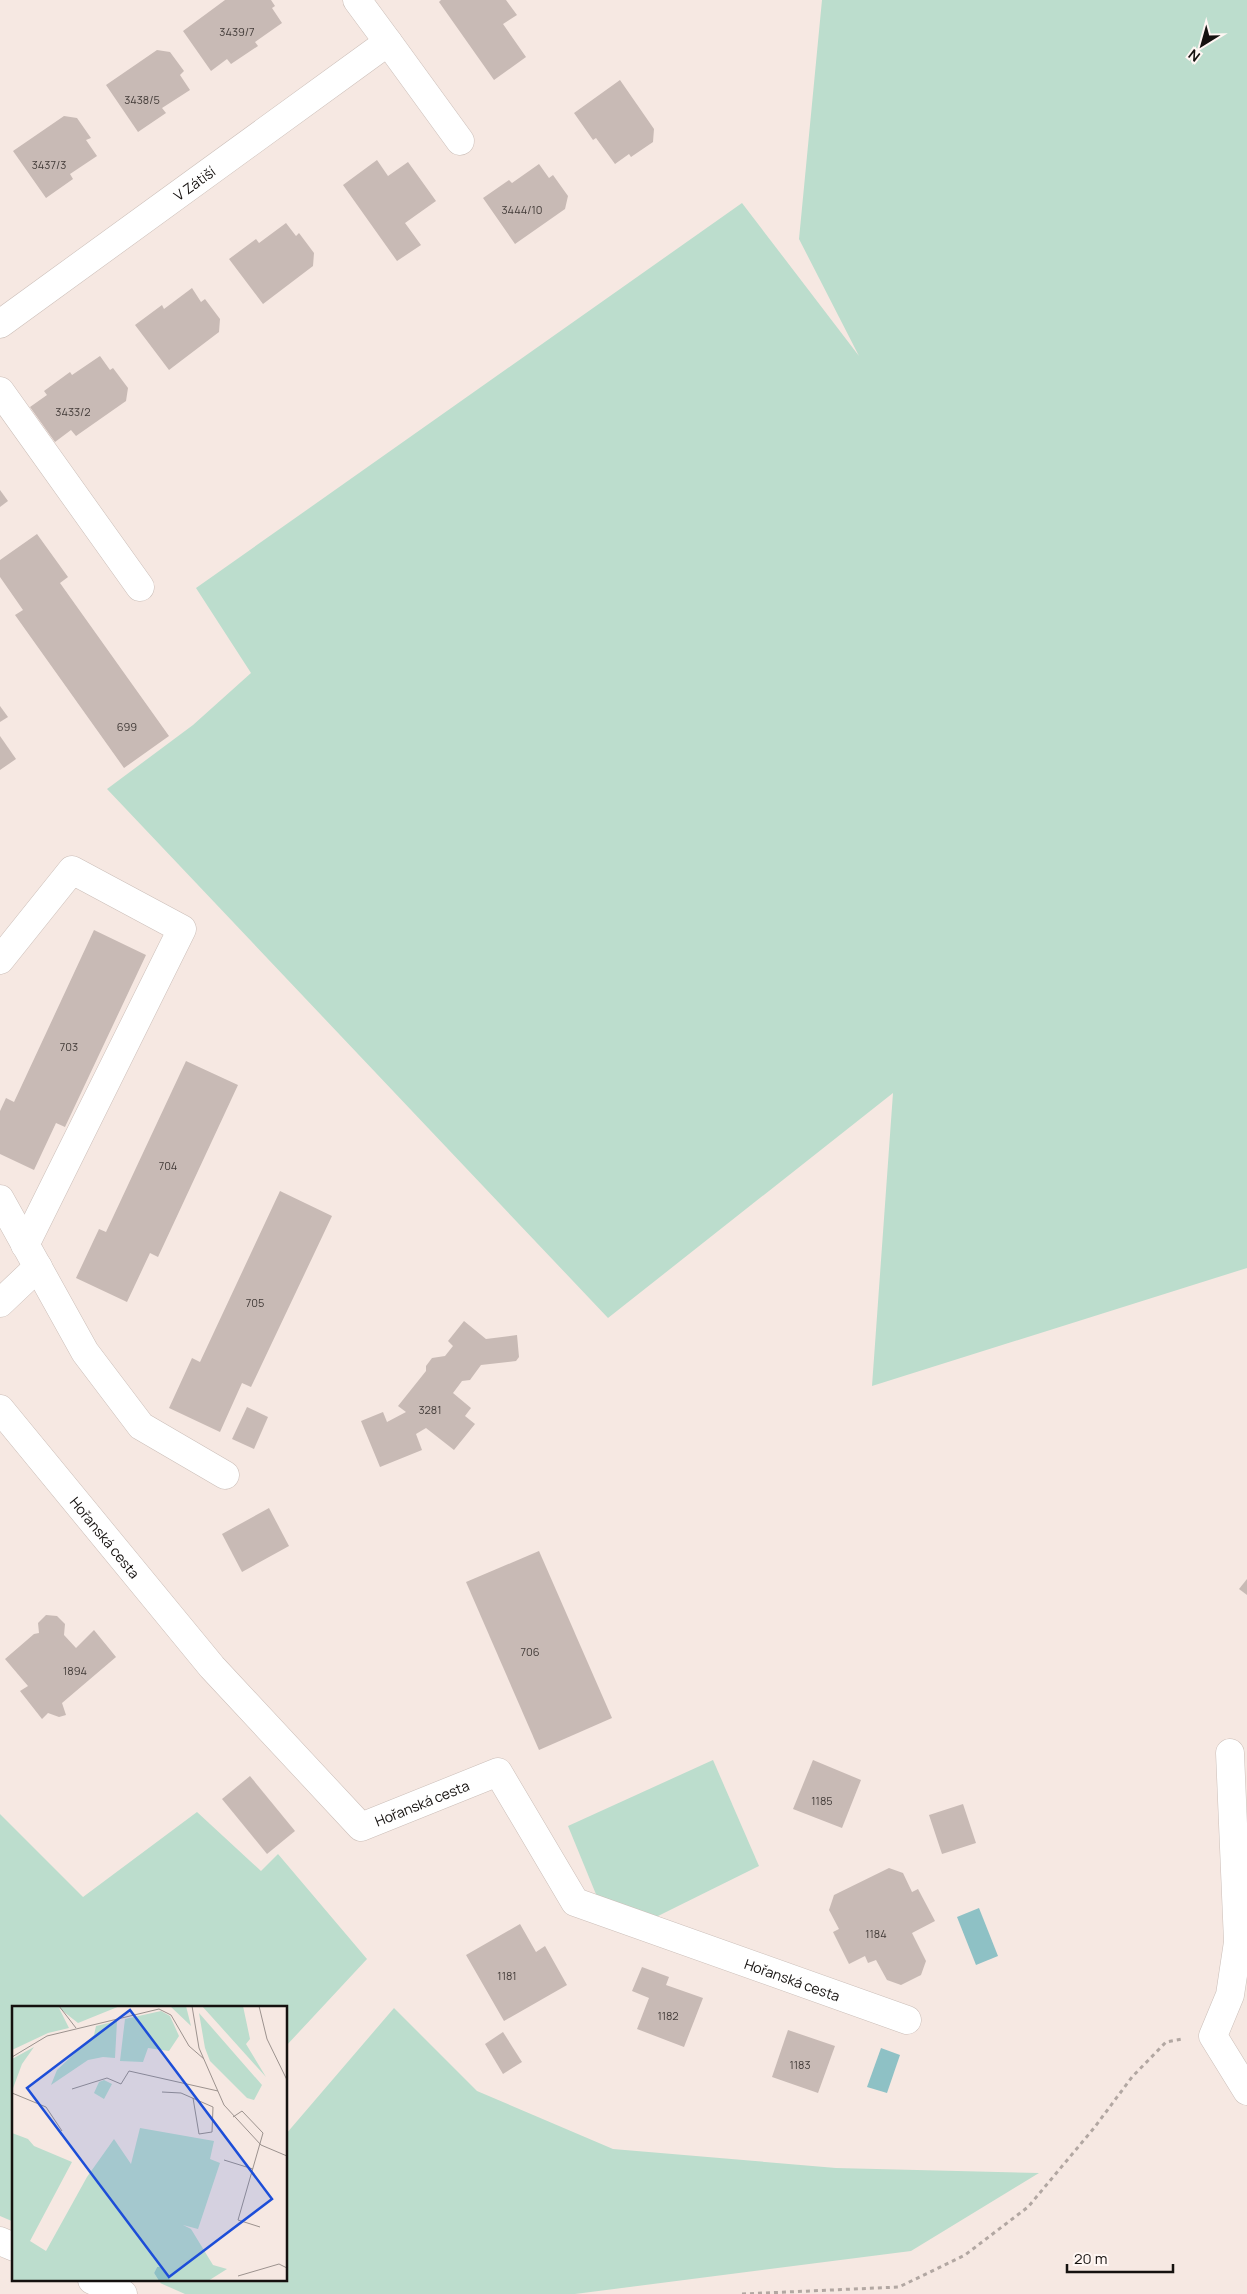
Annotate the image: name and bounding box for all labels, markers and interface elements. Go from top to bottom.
north arrow [1177,20,1227,70]
house number: 3439/7 [219,24,255,39]
text: N [1184,45,1204,66]
house number: 3438/5 [124,92,160,107]
house number: 3437/3 [32,157,66,172]
street label: V Zátiší [169,161,219,204]
house number: 3444/10 [501,202,543,217]
house number: 3433/2 [55,404,91,419]
house number: 699 [117,719,137,734]
house number: 703 [60,1039,78,1054]
house number: 704 [159,1158,177,1173]
house number: 705 [246,1295,264,1310]
house number: 3281 [418,1402,442,1417]
street label: Hořanská cesta [66,1493,145,1582]
house number: 706 [520,1644,540,1659]
house number: 1894 [63,1663,87,1678]
street label: Hořanská cesta [372,1775,472,1830]
house number: 1185 [811,1793,833,1808]
house number: 1184 [865,1926,887,1941]
street label: Hořanská cesta [742,1954,843,2005]
house number: 1181 [497,1968,517,1983]
inset map [12,2006,288,2282]
house number: 1182 [657,2008,679,2023]
house number: 1183 [789,2057,811,2072]
scale bar [1067,2242,1173,2274]
text: 20 m [1074,2248,1107,2269]

